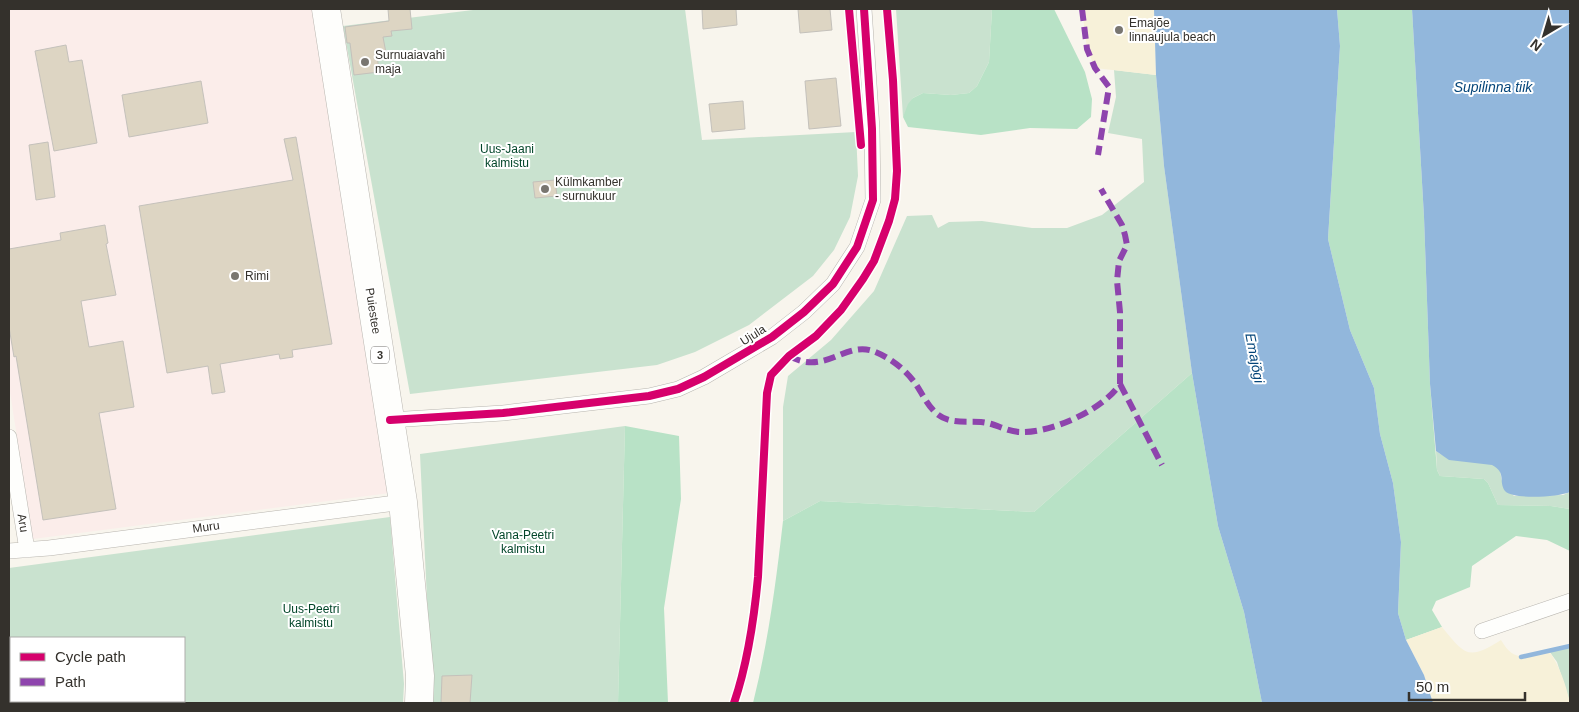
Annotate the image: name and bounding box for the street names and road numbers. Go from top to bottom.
street label: Puiestee [362,287,384,335]
street label: Ujula [738,322,769,348]
road number: 3 [371,346,389,364]
street label: Aru [15,513,31,533]
street label: Muru [191,518,221,536]

